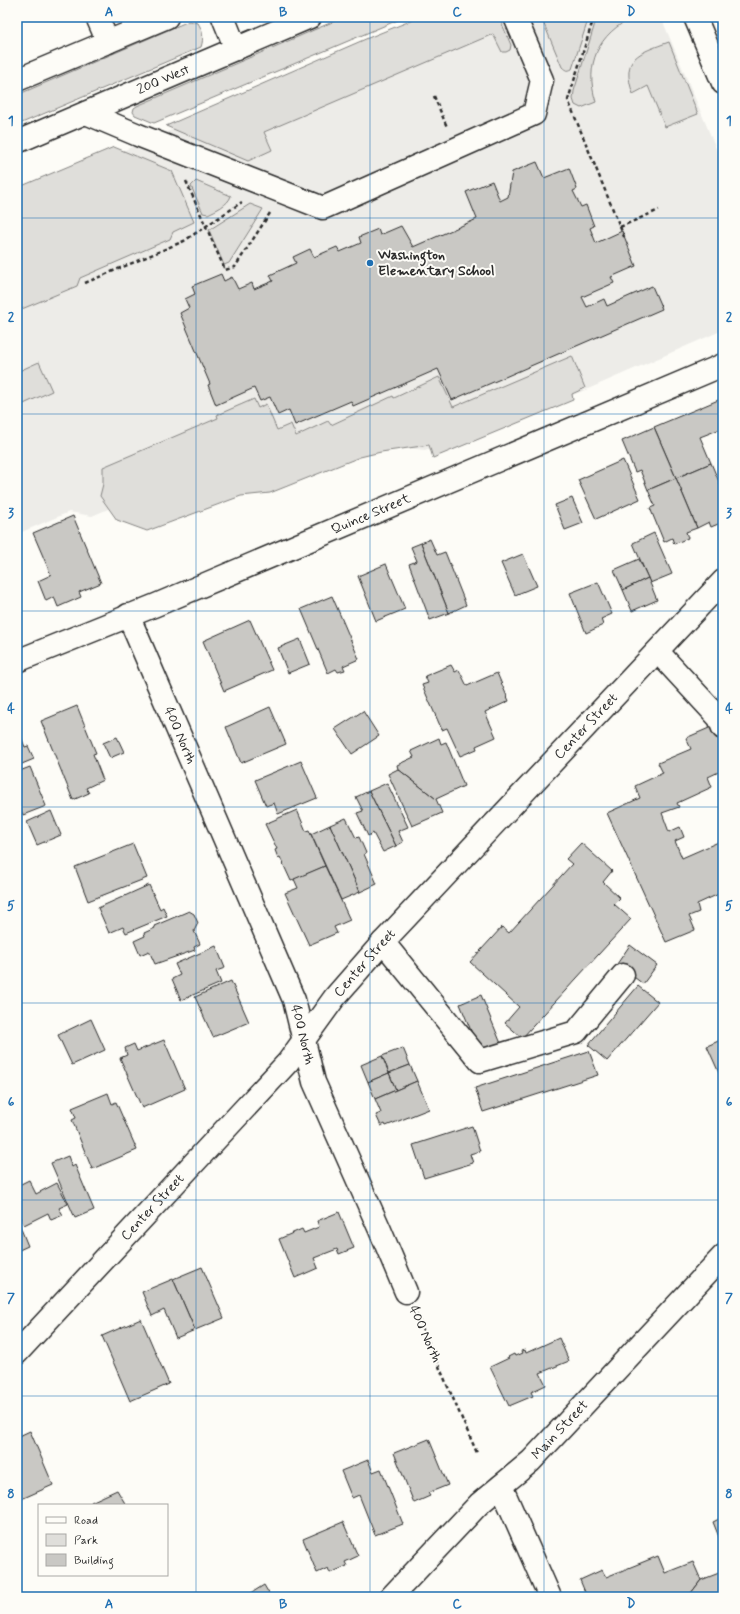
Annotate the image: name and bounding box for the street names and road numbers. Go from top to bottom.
street label: 200 West [134,60,193,99]
street label: Quince Street [328,489,414,539]
street label: Center Street [550,689,622,764]
street label: 400 North [160,704,200,767]
street label: Center Street [330,925,400,1001]
street label: 400 North [287,1003,318,1067]
street label: Center Street [117,1170,188,1245]
street label: 400 North [404,1303,446,1366]
street label: Main Street [528,1396,593,1464]

